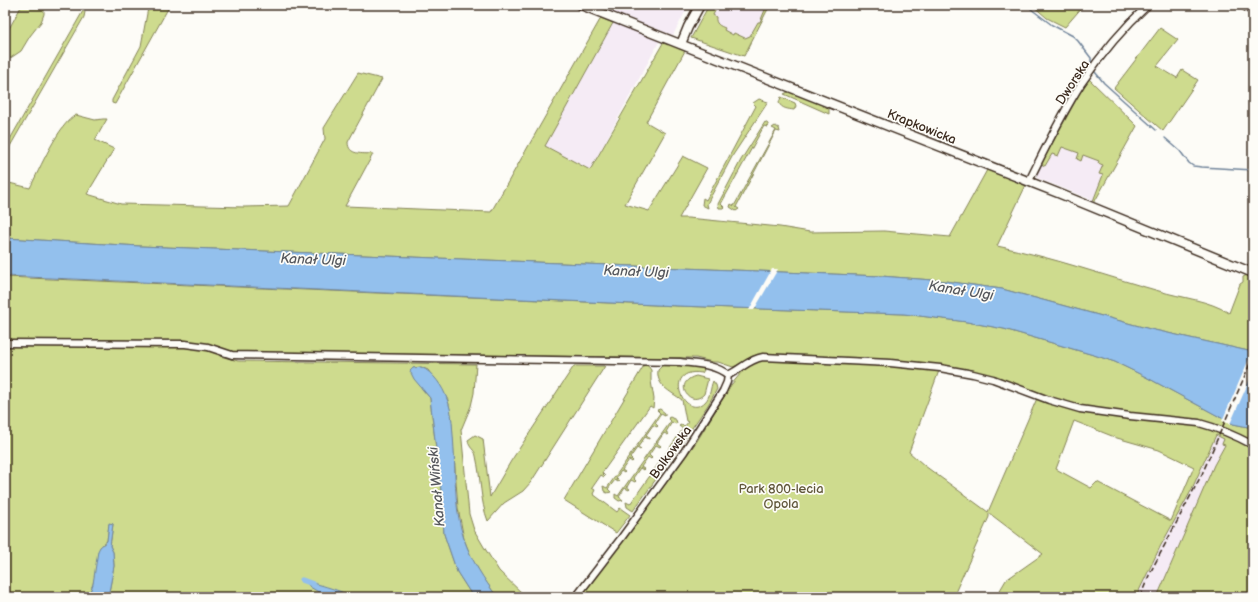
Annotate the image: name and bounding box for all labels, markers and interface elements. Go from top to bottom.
street label: Dworska [1052,57,1093,108]
street label: Krapkowicka [885,106,959,148]
water label: Kanał Ulgi [280,250,347,269]
water label: Kanał Ulgi [603,262,670,281]
water label: Kanał Ulgi [927,277,995,304]
street label: Bolkowska [646,423,695,482]
water label: Kanał Wiński [424,445,448,528]
park label: Park 800-lecia Opola [738,481,824,512]

